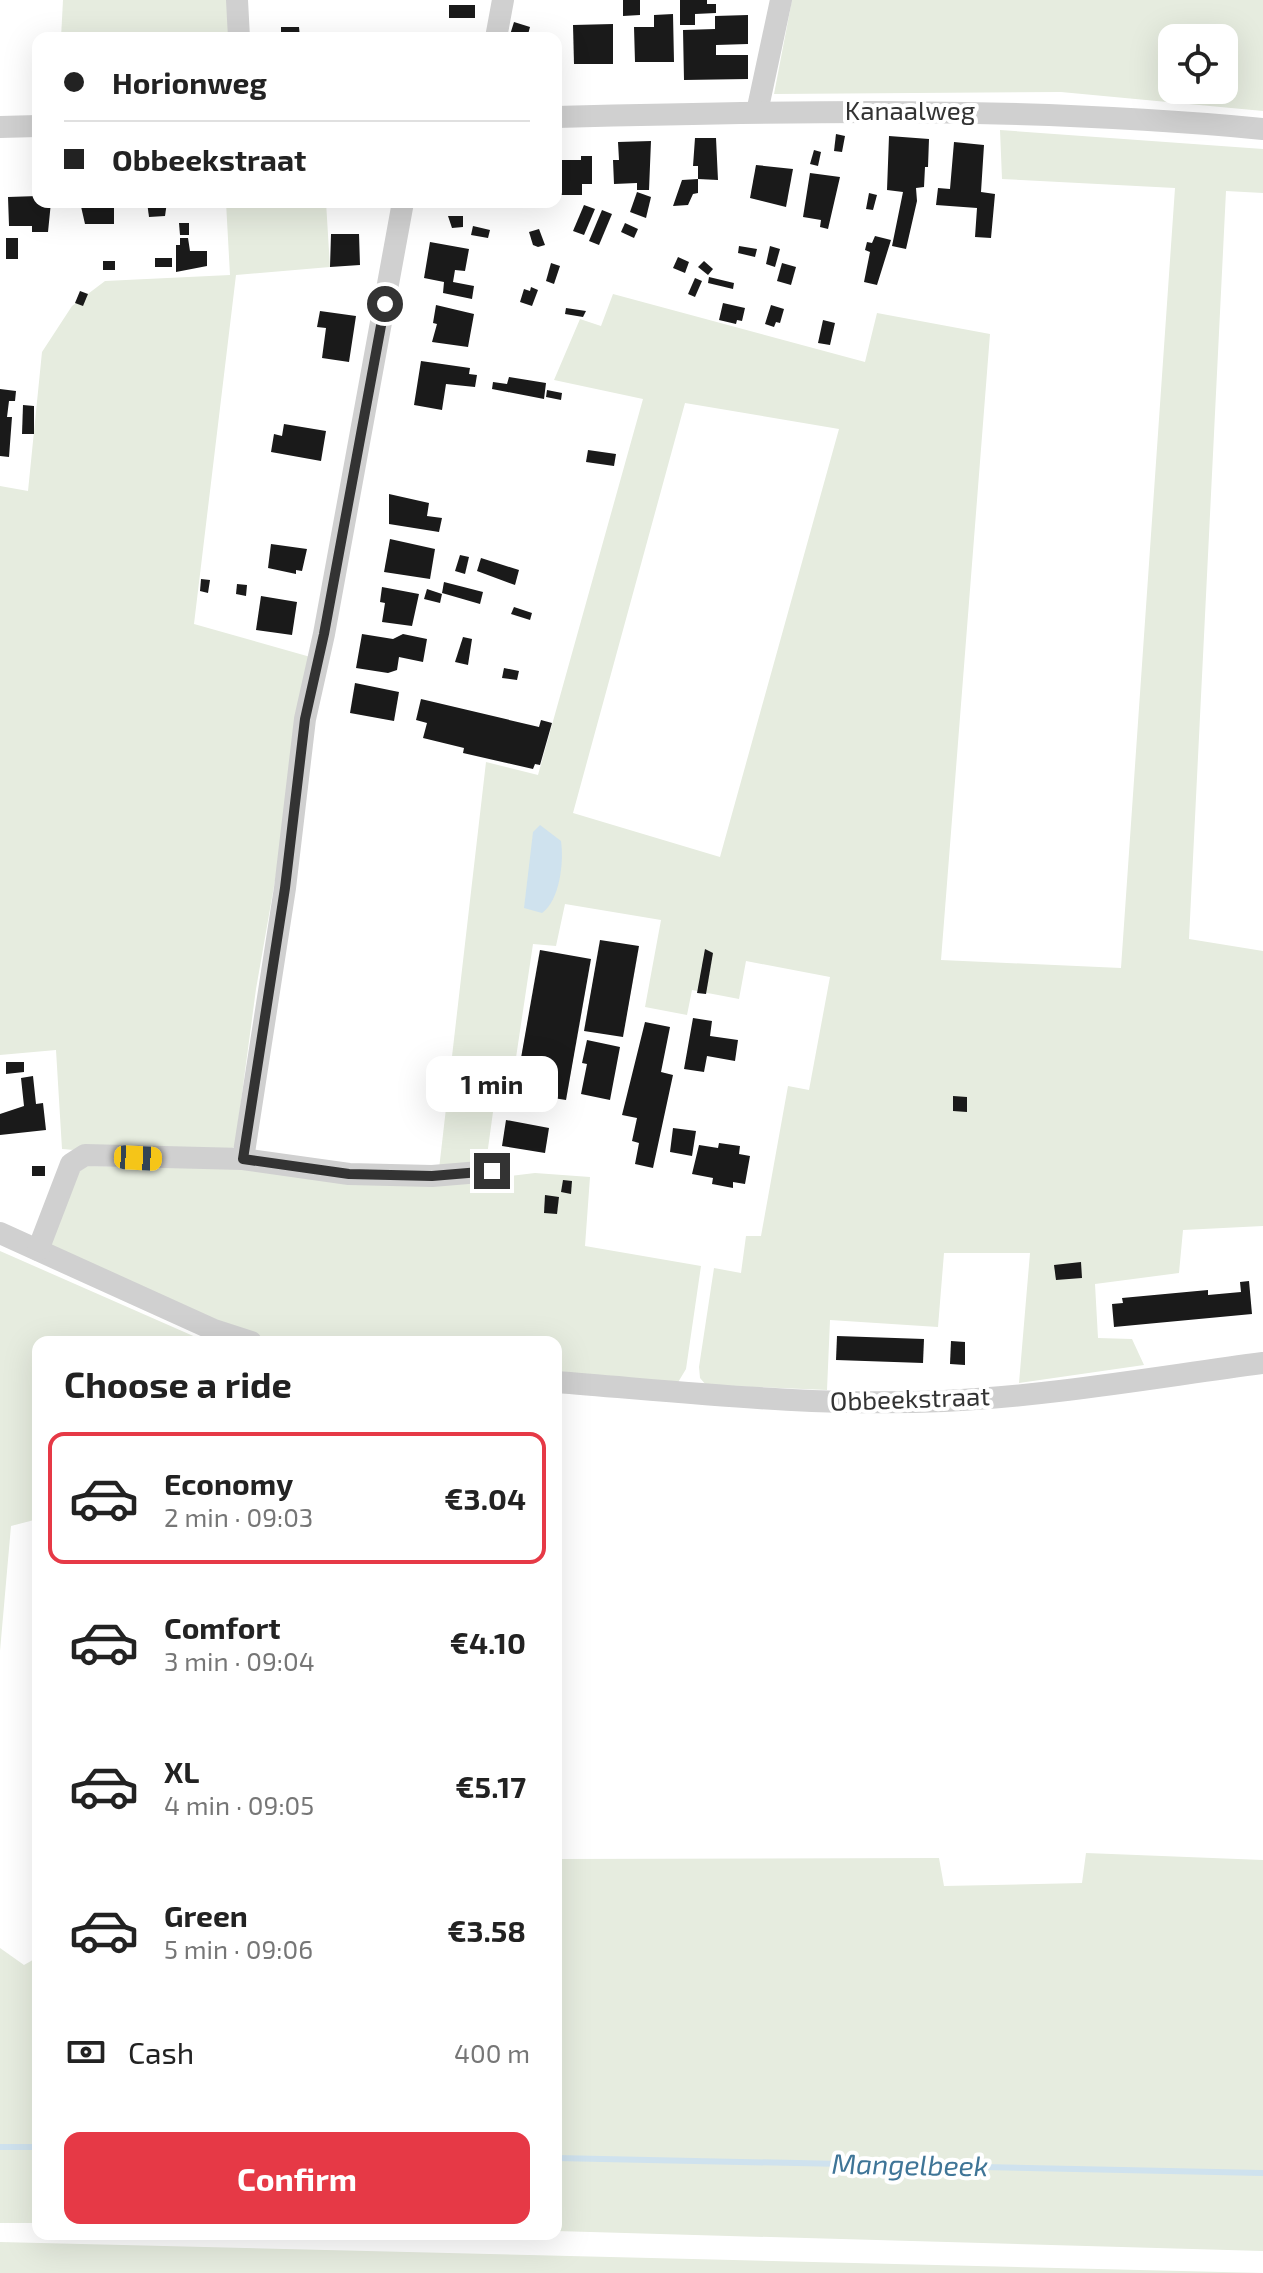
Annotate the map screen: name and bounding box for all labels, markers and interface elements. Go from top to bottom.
map controls [1158,24,1238,104]
button: locate [1158,24,1238,104]
text: Horionweg [112,64,267,100]
street label: Kanaalweg [845,94,975,125]
text: Obbeekstraat [112,141,306,177]
route start [367,286,403,322]
callout: 1 min [426,1055,558,1111]
text: 1 min [461,1068,523,1099]
car [113,1145,163,1171]
route end [474,1153,510,1189]
text: Choose a ride [64,1362,292,1405]
street label: Obbeekstraat [829,1379,991,1416]
icon: car [68,1462,140,1534]
text: Economy [164,1465,293,1501]
text: €3.04 [444,1480,526,1516]
text: 2 min · 09:03 [164,1501,313,1532]
icon: car [68,1606,140,1678]
text: Comfort [164,1609,281,1645]
text: €4.10 [450,1624,526,1660]
text: 3 min · 09:04 [164,1645,315,1676]
icon: car [68,1750,140,1822]
text: XL [164,1753,199,1789]
text: €5.17 [455,1768,526,1804]
text: 4 min · 09:05 [164,1789,314,1820]
icon: car [68,1894,140,1966]
text: Green [164,1897,248,1933]
text: €3.58 [447,1912,526,1948]
text: 5 min · 09:06 [164,1933,313,1964]
icon: cash [64,2030,108,2074]
text: Cash [128,2034,194,2070]
text: 400 m [454,2037,530,2068]
button: Confirm [64,2132,530,2224]
water label: Mangelbeek [831,2146,989,2182]

